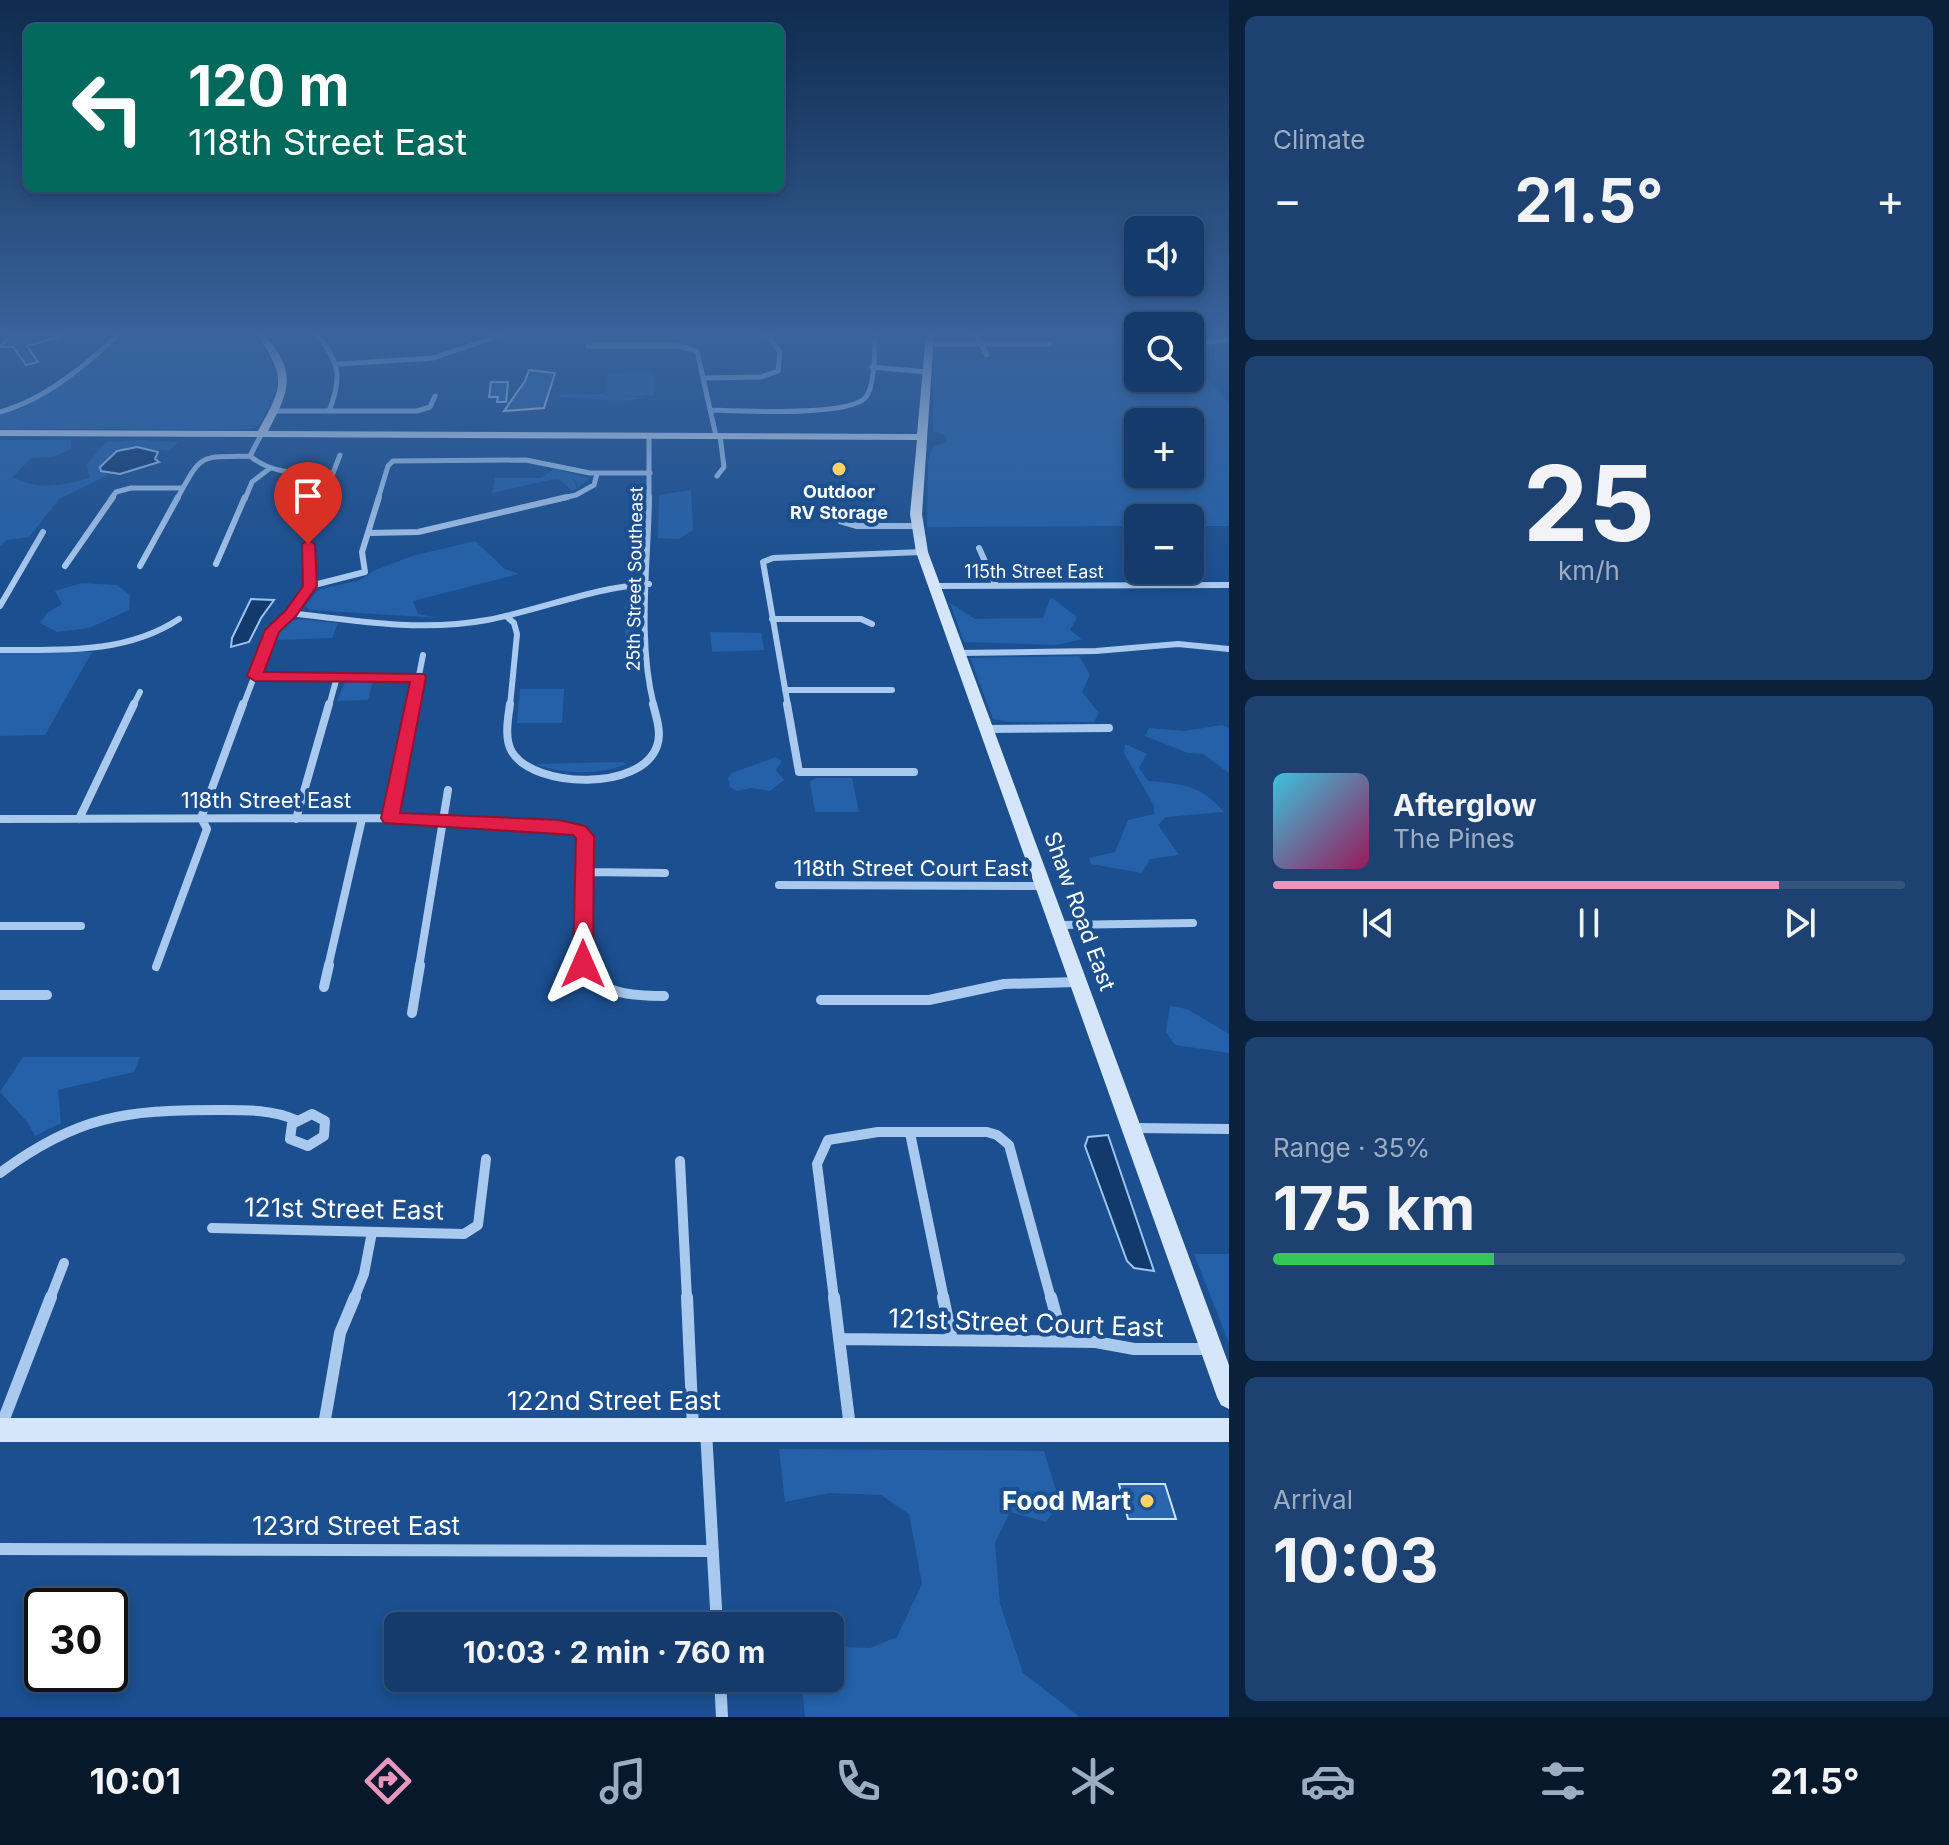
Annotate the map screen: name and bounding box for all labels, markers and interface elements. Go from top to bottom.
text: 120 m [188,52,350,120]
icon: left [56,56,160,160]
text: 118th Street East [188,120,467,164]
text: Climate [1273,124,1365,155]
text: 21.5° [1515,164,1663,236]
text: − [1273,173,1302,227]
text: + [1876,173,1905,227]
map controls [1124,216,1204,584]
button: sound [1124,216,1204,296]
button: search [1124,312,1204,392]
button: + [1124,408,1204,488]
text: 25 [1523,440,1655,566]
marker: Outdoor RV Storage [830,460,848,478]
pin [274,462,342,544]
icon: arrive [286,474,330,518]
place label: Outdoor RV Storage [790,481,888,523]
street label: 25th Street Southeast [622,486,647,672]
button: − [1124,504,1204,584]
text: km/h [1558,555,1620,586]
street label: 115th Street East [964,561,1104,582]
street label: 118th Street East [181,787,351,813]
text: Afterglow [1393,787,1537,823]
text: The Pines [1393,823,1515,854]
street label: Shaw Road East [1039,828,1121,994]
street label: 118th Street Court East [794,855,1028,881]
icon: previous [1356,901,1400,945]
icon: pause [1567,901,1611,945]
icon: next [1778,901,1822,945]
position arrow [541,922,625,1006]
text: Range · 35% [1273,1132,1430,1163]
text: 175 km [1273,1172,1475,1244]
street label: 121st Street East [244,1191,444,1226]
street label: 121st Street Court East [888,1302,1164,1343]
street label: 122nd Street East [507,1385,721,1416]
text: Arrival [1273,1484,1353,1515]
place label: Food Mart [1002,1485,1131,1516]
marker: Food Mart [1138,1492,1156,1510]
street label: 123rd Street East [252,1510,460,1541]
text: 10:03 [1273,1524,1439,1596]
speed limit sign: 30 [24,1588,128,1692]
text: 10:03 · 2 min · 760 m [463,1634,765,1670]
icon: directions [360,1753,416,1809]
icon: music [595,1753,651,1809]
icon: phone [830,1753,886,1809]
icon: climate [1065,1753,1121,1809]
icon: car [1300,1753,1356,1809]
icon: filters [1535,1753,1591,1809]
text: 10:01 [90,1759,181,1803]
text: 21.5° [1770,1759,1859,1803]

